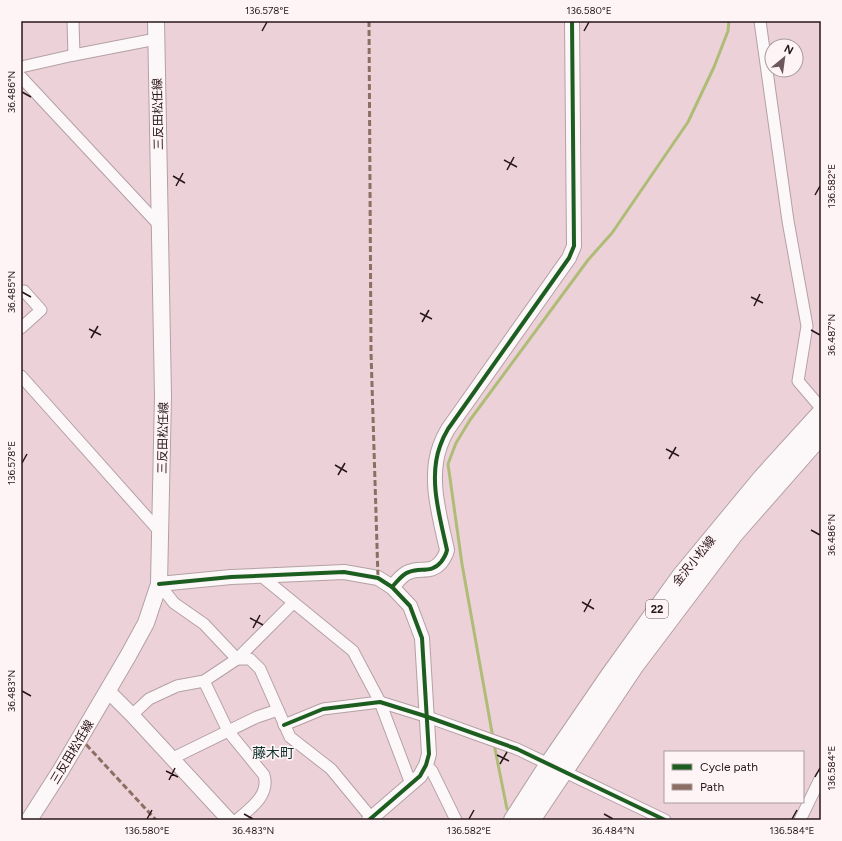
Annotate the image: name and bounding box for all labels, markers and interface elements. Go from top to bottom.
text: 136.578°E [245,4,289,17]
text: 136.580°E [566,4,612,17]
north arrow [764,38,804,78]
text: N [782,42,795,57]
text: 36.486°N [5,71,18,113]
street label: 三反田松任線 [150,78,166,150]
text: 136.582°E [825,164,838,208]
text: 36.485°N [5,271,18,313]
text: 36.487°N [825,314,838,356]
street label: 三反田松任線 [155,402,171,474]
text: 136.578°E [5,441,18,485]
text: 36.486°N [825,514,838,556]
street label: 金沢小松線 [670,533,718,589]
road number: 22 [646,600,668,618]
text: 36.483°N [5,670,18,712]
street label: 三反田松任線 [47,718,97,786]
district label: 藤木町 [252,745,294,762]
text: 136.584°E [825,745,838,791]
legend [664,751,804,803]
text: Cycle path [700,760,758,774]
text: Path [700,780,724,794]
text: 136.580°E [124,824,170,837]
text: 36.483°N [232,824,274,837]
text: 136.582°E [447,824,491,837]
text: 36.484°N [591,824,635,837]
text: 136.584°E [769,824,815,837]

